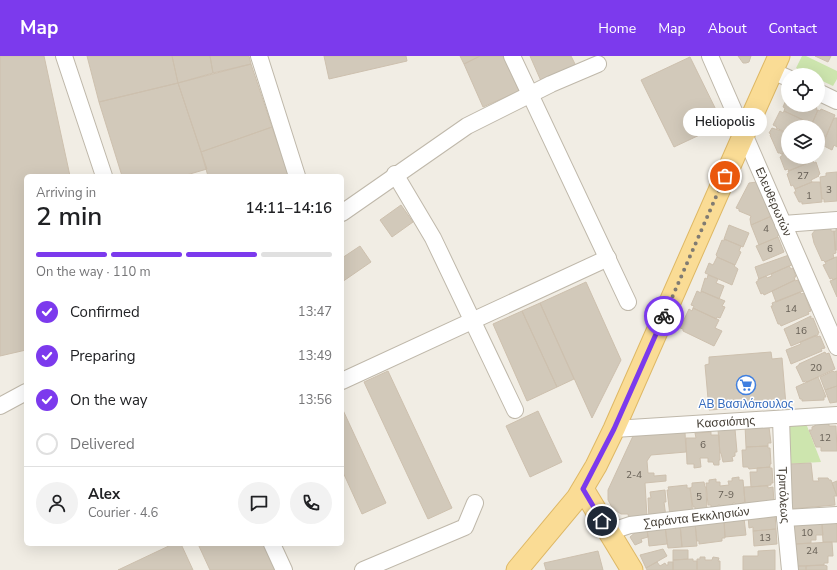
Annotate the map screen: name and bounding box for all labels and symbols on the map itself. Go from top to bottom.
callout: Heliopolis [683,108,767,136]
pin [708,159,742,193]
street label: Ελευθερωτών [751,165,796,239]
house number: 27 [797,169,809,183]
house number: 3 [826,183,832,197]
house number: 1 [806,189,812,203]
house number: 4 [763,222,769,236]
house number: 6 [767,242,773,256]
courier [644,296,684,336]
house number: 14 [785,302,797,316]
house number: 16 [795,324,807,338]
house number: 20 [810,361,822,375]
supermarket icon: ΑΒ Βασιλόπουλος [735,374,757,396]
place label: ΑΒ Βασιλόπουλος [698,396,794,412]
street label: Κασσιόπης [696,412,756,432]
house number: 12 [819,431,831,445]
house number: 6 [700,438,706,452]
street label: Τριπόλεως [775,466,794,524]
house number: 2-4 [626,468,642,482]
house number: 7-9 [718,488,734,502]
house number: 5 [696,490,702,504]
street label: Σαράντα Εκκλησιών [643,503,750,531]
pin [585,504,619,538]
house number: 10 [801,526,813,540]
house number: 13 [759,531,771,545]
house number: 24 [806,544,818,558]

